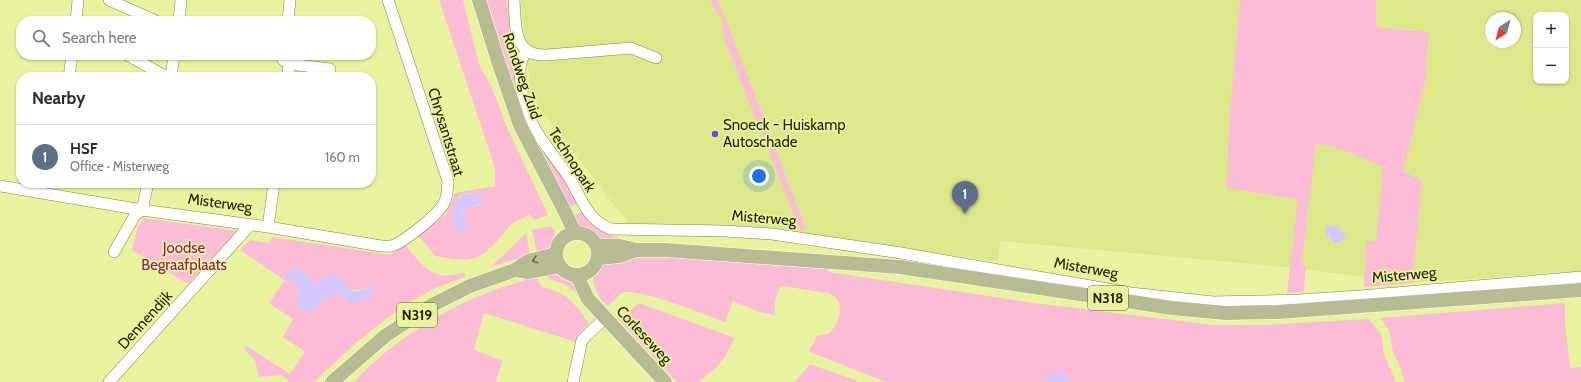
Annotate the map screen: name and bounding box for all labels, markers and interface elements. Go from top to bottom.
north arrow [1485,12,1521,48]
map controls [1533,12,1569,84]
button: + [1533,12,1569,48]
search box [16,16,376,60]
icon: search [30,27,52,49]
text: Search here [62,29,137,47]
street label: Rondweg Zuid [499,30,545,122]
button: − [1533,48,1569,84]
street label: Chrysantstraat [424,86,468,178]
text: Nearby [32,88,85,108]
place label: Snoeck - Huiskamp Autoschade [723,116,846,151]
street label: Technopark [545,124,600,196]
marker: Snoeck - Huiskamp Autoschade [710,129,720,139]
text: HSF [70,140,98,158]
text: 1 [43,149,47,165]
text: 160 m [325,149,360,165]
text: Office · Misterweg [70,158,169,174]
your location [749,166,769,186]
pin: 1 [952,181,978,214]
street label: Misterweg [187,190,254,216]
street label: Misterweg [731,206,798,230]
park label: Joodse Begraafplaats [141,239,227,274]
street label: Misterweg [1053,254,1120,283]
one-way arrow [531,255,538,263]
street label: Misterweg [1371,263,1438,287]
road number: N318 [1088,286,1128,310]
street label: Dennendijk [114,287,176,353]
street label: Corleseweg [613,302,676,368]
road number: N319 [397,303,437,327]

